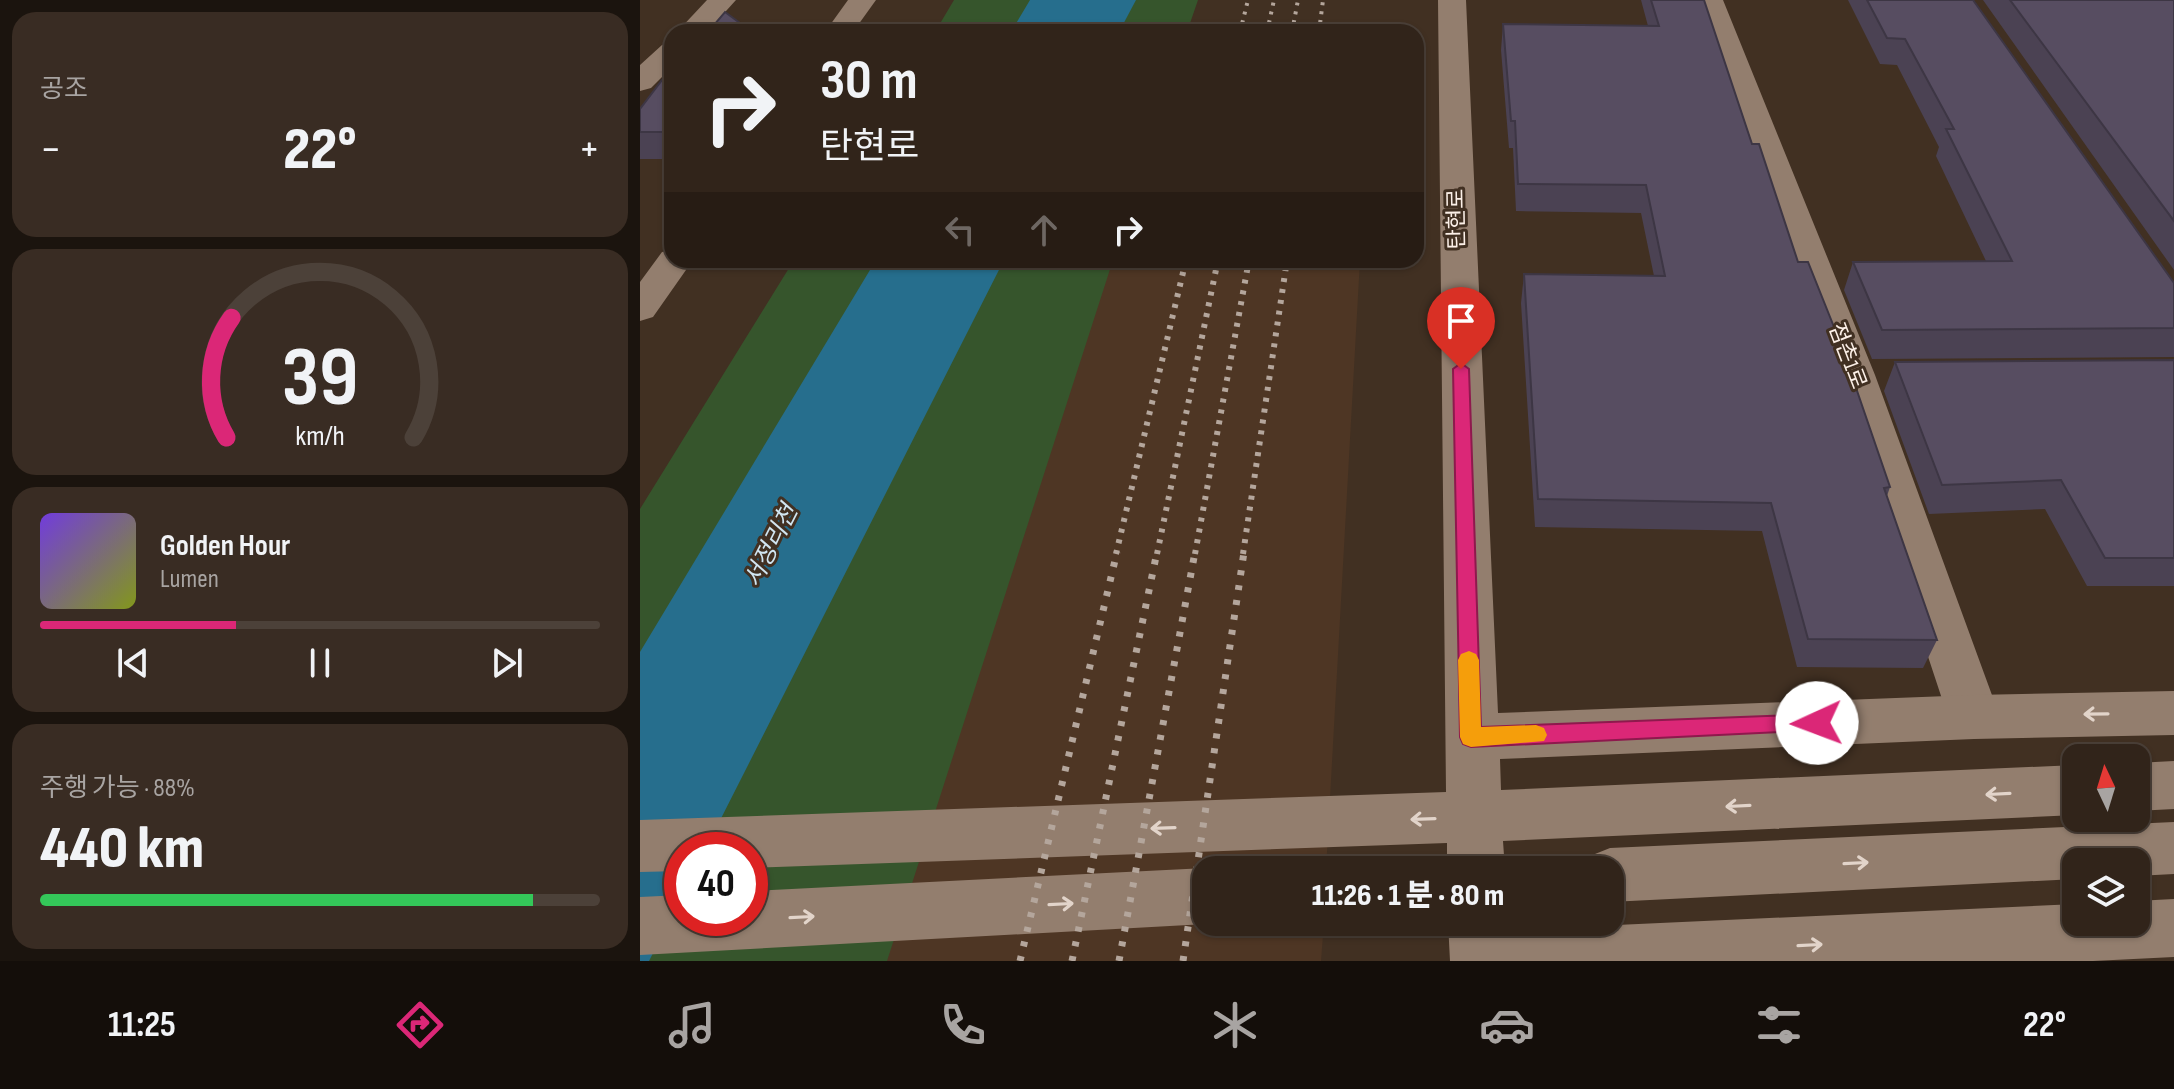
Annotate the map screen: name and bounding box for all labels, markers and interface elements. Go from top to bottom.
text: 30 m [820,48,918,115]
icon: right [688,56,792,160]
text: 공조 [40,74,88,105]
text: 22° [283,114,357,186]
text: − [40,123,62,176]
text: + [578,123,600,176]
text: 탄현로 [820,126,919,169]
street label: 탄현로 [1443,188,1471,250]
icon: left [938,208,982,252]
icon: ahead [1022,208,1066,252]
icon: right [1106,208,1150,252]
pin [1427,287,1495,369]
icon: arrive [1439,299,1483,343]
street label: 점촌1로 [1822,319,1872,393]
text: 39 [282,328,358,428]
text: km/h [295,419,345,454]
water label: 서정리천 [738,497,805,592]
text: Golden Hour [160,528,290,564]
text: Lumen [160,564,219,595]
icon: previous [111,641,155,685]
icon: pause [298,641,342,685]
icon: next [485,641,529,685]
position arrow [1775,681,1859,765]
one-way arrow [2083,707,2110,722]
north arrow [2062,744,2150,832]
map controls [2062,744,2150,936]
text: 주행 가능 · 88% [40,773,195,804]
one-way arrow [1985,786,2012,801]
one-way arrow [1725,798,1752,813]
one-way arrow [1410,811,1437,826]
text: 440 km [40,813,204,885]
one-way arrow [1150,820,1177,835]
speed limit sign: 40 [664,832,768,936]
button: layers [2062,848,2150,936]
one-way arrow [1842,856,1869,871]
text: 11:26 · 1 분 · 80 m [1312,878,1504,914]
one-way arrow [1047,896,1074,911]
one-way arrow [788,910,815,925]
one-way arrow [1796,937,1823,952]
icon: directions [392,997,448,1053]
icon: music [664,997,720,1053]
icon: phone [935,997,991,1053]
icon: climate [1207,997,1263,1053]
icon: car [1479,997,1535,1053]
icon: filters [1751,997,1807,1053]
text: 11:25 [108,1004,176,1047]
text: 22° [2023,1004,2066,1047]

